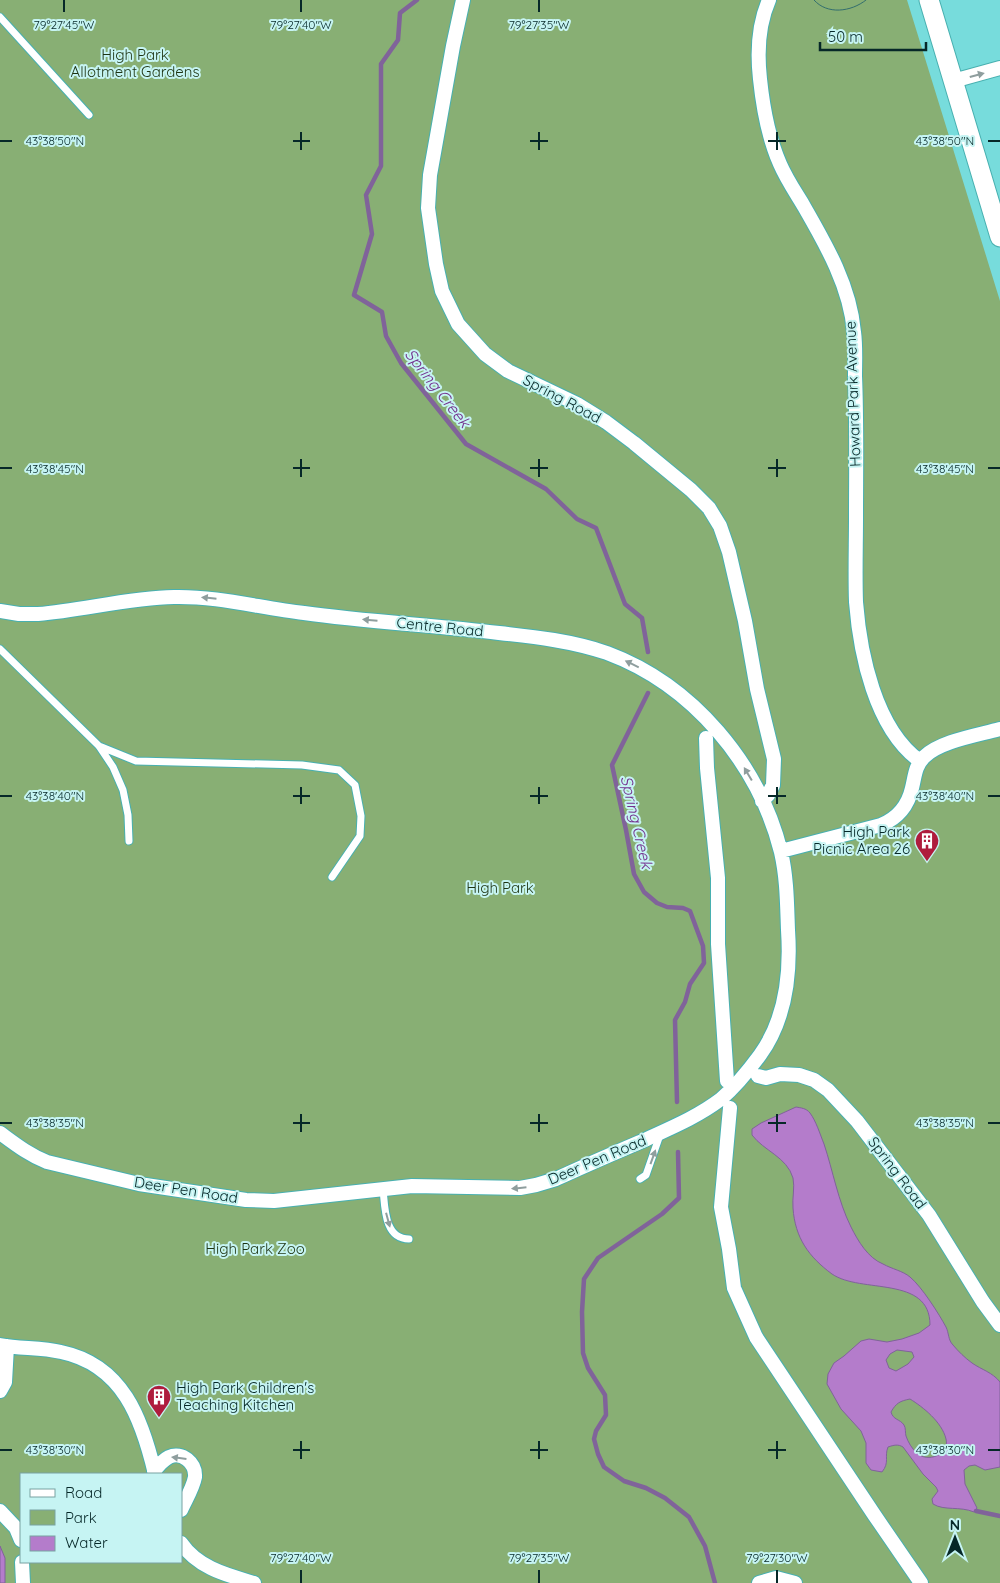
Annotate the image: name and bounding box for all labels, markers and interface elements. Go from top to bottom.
text: 79°27'45"W [34,17,95,32]
text: 79°27'40"W [270,17,332,32]
text: 79°27'35"W [509,17,570,32]
scale bar [820,20,926,52]
text: 50 m [828,27,863,46]
park label: High Park Allotment Gardens [70,45,200,81]
one-way arrow [969,70,984,78]
text: 43°38'50"N [26,133,84,148]
text: 43°38'50"N [916,133,974,148]
street label: Howard Park Avenue [840,321,865,467]
water label: Spring Creek [401,344,476,433]
street label: Spring Road [520,370,605,427]
text: 43°38'45"N [26,461,84,476]
text: 43°38'45"N [916,461,974,476]
one-way arrow [201,594,217,602]
street label: Centre Road [396,612,484,641]
one-way arrow [362,616,378,624]
one-way arrow [625,660,639,668]
one-way arrow [744,768,753,781]
water label: Spring Creek [617,774,658,872]
text: 43°38'40"N [26,788,84,803]
text: 43°38'40"N [916,788,974,803]
place label: High Park Picnic Area 26 [813,822,910,858]
building icon: High Park Picnic Area 26 [914,828,940,862]
park label: High Park [466,878,534,897]
text: 43°38'35"N [26,1115,84,1130]
text: 43°38'35"N [916,1115,974,1130]
street label: Deer Pen Road [545,1130,649,1189]
street label: Spring Road [864,1133,931,1213]
one-way arrow [649,1149,657,1164]
street label: Deer Pen Road [133,1172,239,1207]
one-way arrow [510,1184,526,1192]
one-way arrow [384,1212,392,1228]
park label: High Park Zoo [205,1239,305,1258]
place label: High Park Children's Teaching Kitchen [176,1378,314,1414]
building icon: High Park Children's Teaching Kitchen [146,1384,172,1418]
text: 43°38'30"N [26,1442,84,1457]
text: 43°38'30"N [916,1442,974,1457]
one-way arrow [170,1454,186,1462]
legend [20,1473,182,1563]
text: Road [65,1483,102,1502]
text: Park [65,1508,97,1527]
north arrow [930,1513,980,1563]
text: N [950,1516,960,1534]
text: Water [65,1533,108,1552]
text: 79°27'40"W [270,1550,332,1565]
text: 79°27'35"W [509,1550,570,1565]
text: 79°27'30"W [746,1550,808,1565]

